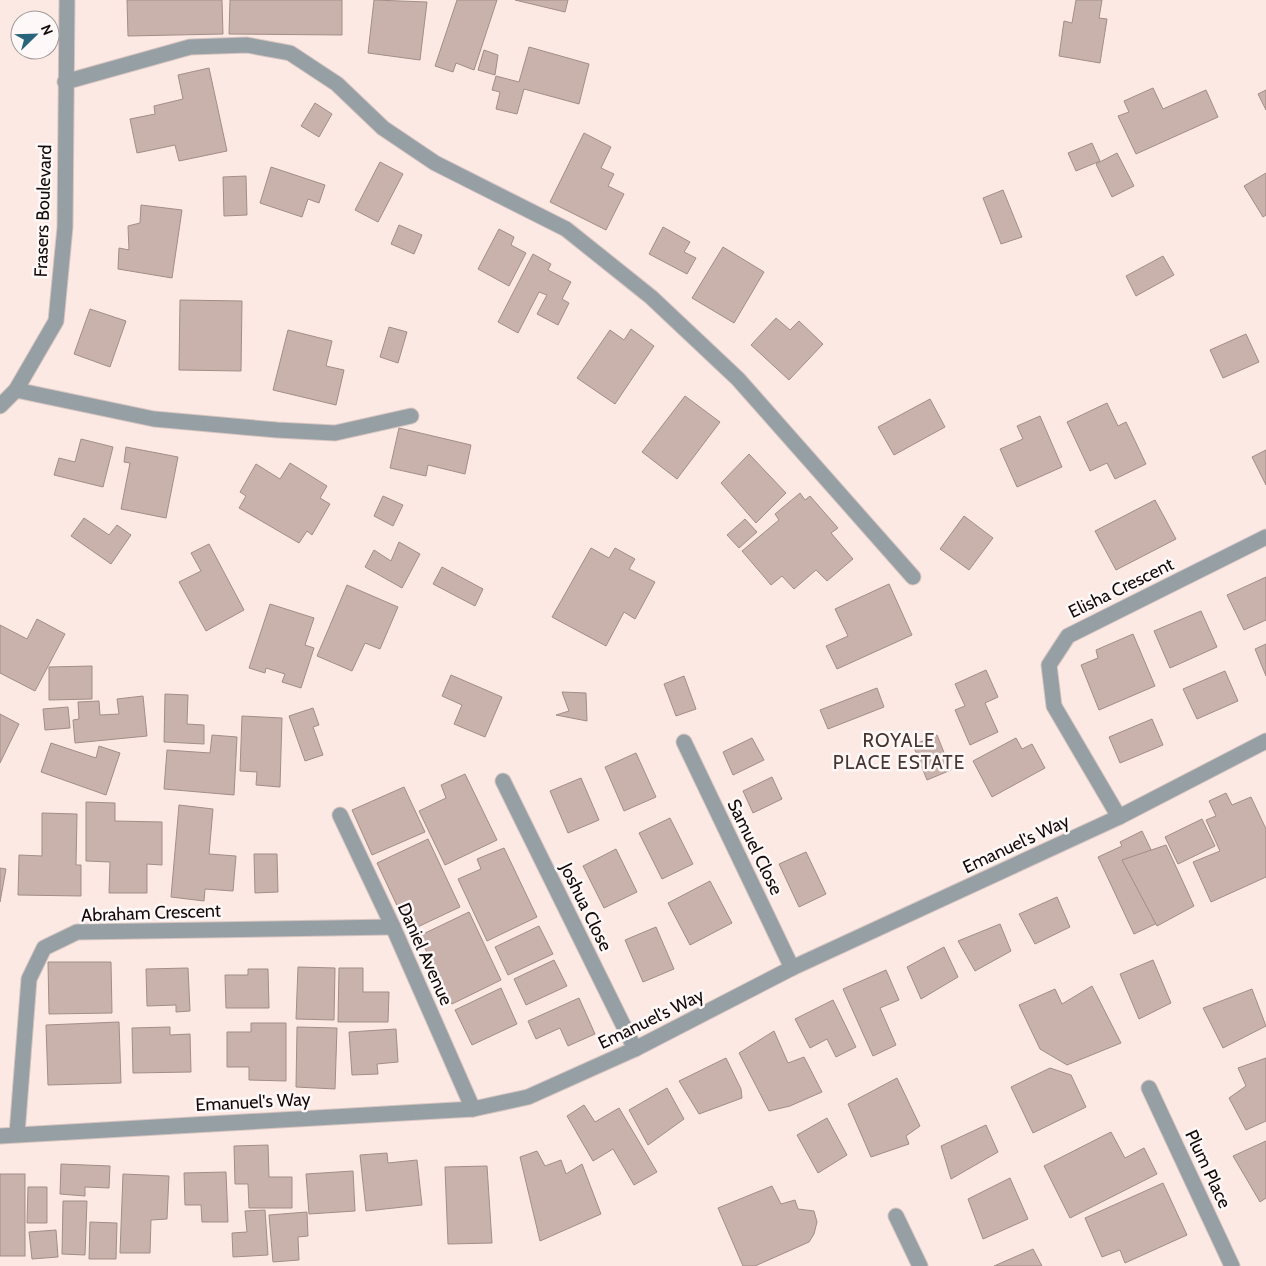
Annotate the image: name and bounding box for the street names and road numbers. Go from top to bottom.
street label: Frasers Boulevard [30,144,56,278]
street label: Elisha Crescent [1065,553,1177,623]
street label: Samuel Close [722,796,788,898]
street label: Emanuel's Way [959,810,1073,878]
street label: Joshua Close [555,858,617,955]
street label: Daniel Avenue [393,899,457,1009]
street label: Abraham Crescent [81,900,221,926]
street label: Emanuel's Way [594,984,708,1054]
street label: Emanuel's Way [195,1088,311,1116]
street label: Plum Place [1180,1126,1236,1212]

